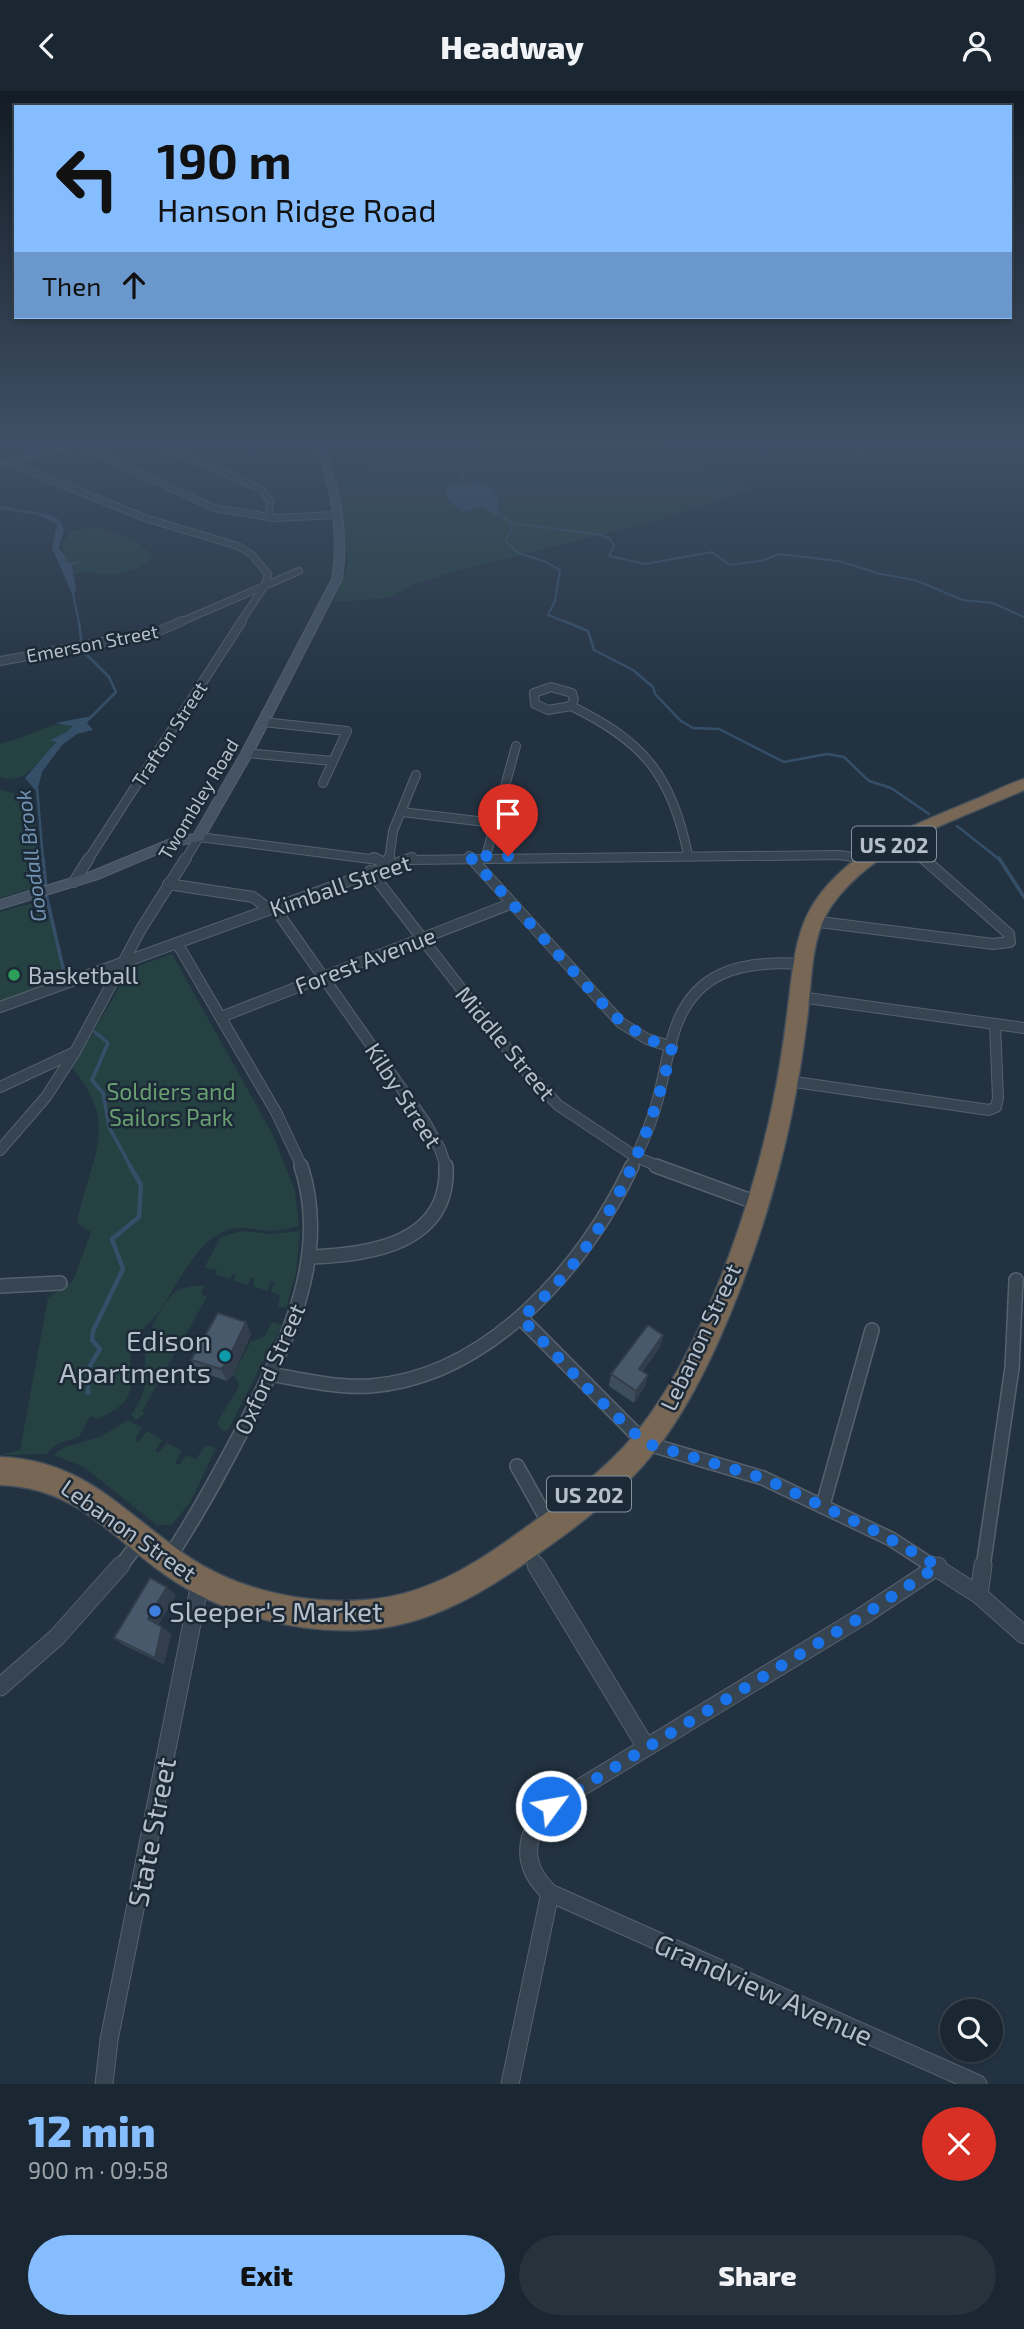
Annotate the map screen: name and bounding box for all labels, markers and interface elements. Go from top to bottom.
icon: back [28,27,66,65]
text: Headway [440,27,584,65]
icon: person [958,27,996,65]
text: 190 m [157,130,292,189]
icon: left [42,133,133,224]
text: Hanson Ridge Road [157,190,437,228]
icon: ahead [115,266,153,304]
text: Then [42,270,101,301]
street label: Emerson Street [24,619,160,667]
street label: Trafton Street [126,677,212,791]
street label: Twombley Road [153,734,243,864]
pin [478,784,538,856]
water label: Goodall Brook [9,788,51,924]
icon: arrive [489,795,527,833]
road number: US 202 [852,827,936,861]
street label: Kimball Street [266,848,414,922]
street label: Forest Avenue [291,920,439,1000]
place label: Basketball [28,961,139,989]
marker: Basketball [6,967,22,983]
street label: Middle Street [450,980,562,1106]
street label: Kilby Street [360,1037,448,1153]
park label: Soldiers and Sailors Park [106,1077,236,1131]
street label: Lebanon Street [654,1259,746,1415]
street label: Oxford Street [228,1299,310,1439]
place label: Edison Apartments [59,1323,211,1389]
marker: Edison Apartments [217,1348,233,1364]
street label: Lebanon Street [56,1473,202,1587]
road number: US 202 [547,1477,631,1511]
place label: Sleeper's Market [169,1594,383,1628]
marker: Sleeper's Market [147,1603,163,1619]
street label: State Street [120,1754,182,1910]
position arrow [514,1769,588,1843]
street label: Grandview Avenue [650,1926,878,2052]
map controls [940,1999,1003,2062]
button: search [940,1999,1003,2062]
text: 12 min [28,2105,156,2155]
button: close [922,2107,996,2181]
text: 900 m · 09:58 [28,2156,169,2184]
button: Exit [28,2235,505,2315]
button: Share [519,2235,996,2315]

